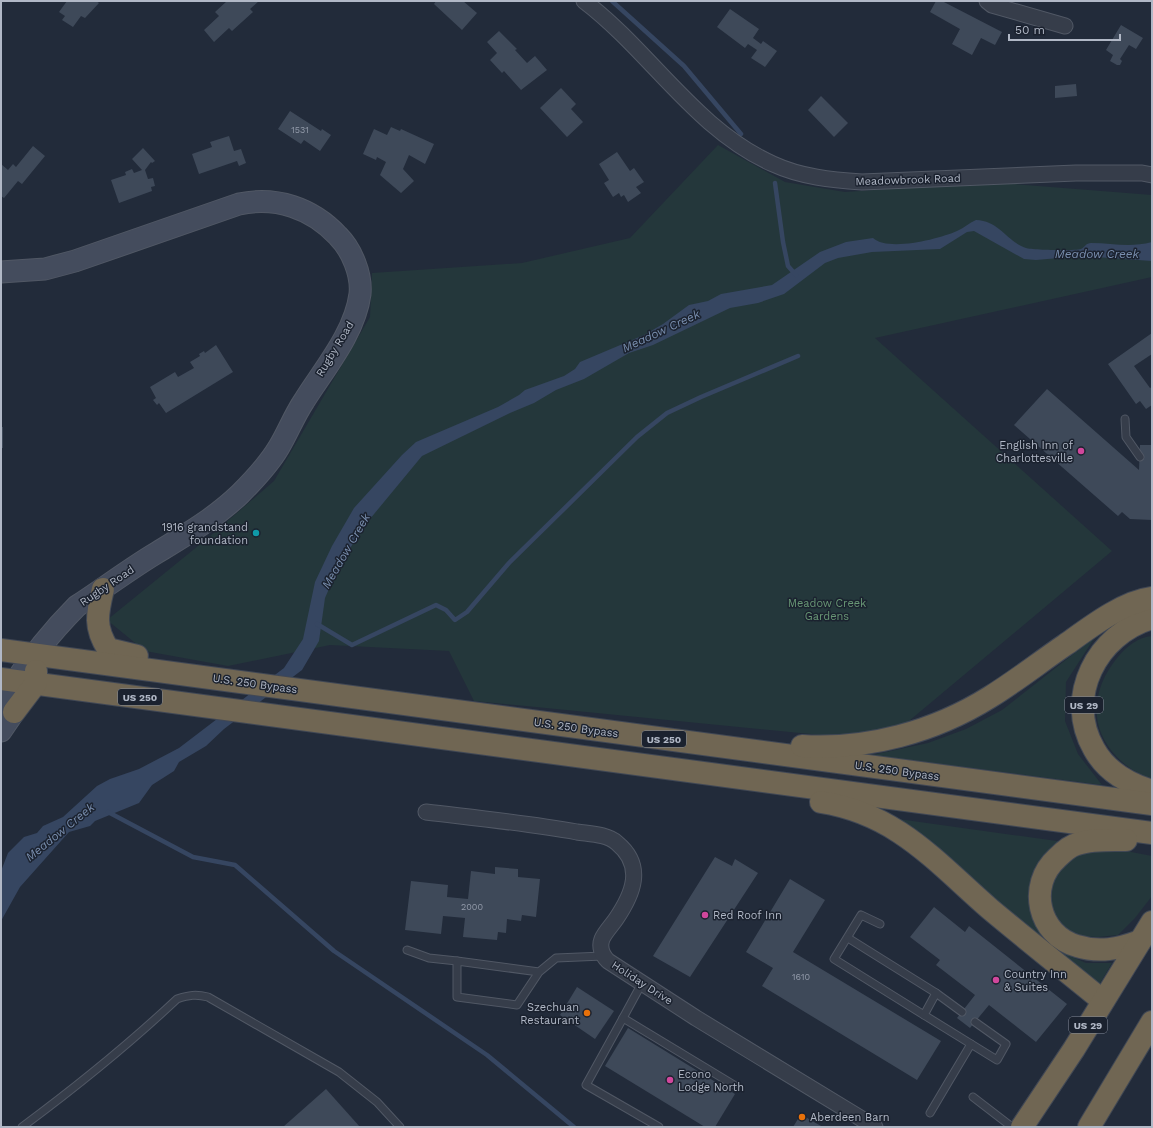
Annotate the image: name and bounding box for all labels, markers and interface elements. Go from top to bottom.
scale bar [1009,16,1120,42]
text: 50 m [1015,23,1045,37]
house number: 1531 [291,125,309,135]
street label: Meadowbrook Road [855,172,961,188]
water label: Meadow Creek [1055,247,1140,261]
water label: Meadow Creek [620,307,703,355]
street label: Rugby Road [313,319,357,379]
place label: English Inn of Charlottesville [996,439,1074,465]
marker: English Inn of Charlottesville [1076,446,1086,456]
water label: Meadow Creek [319,511,373,591]
place label: 1916 grandstand foundation [162,521,248,547]
marker: 1916 grandstand foundation [251,528,261,538]
street label: Rugby Road [77,563,137,609]
park label: Meadow Creek Gardens [788,597,866,623]
street label: U.S. 250 Bypass [212,672,298,696]
road number: US 250 [118,689,162,705]
road number: US 29 [1065,697,1103,713]
street label: U.S. 250 Bypass [533,716,619,740]
road number: US 250 [642,731,686,747]
street label: U.S. 250 Bypass [854,759,940,783]
water label: Meadow Creek [23,800,98,864]
house number: 2000 [461,902,483,912]
place label: Red Roof Inn [713,909,782,922]
marker: Red Roof Inn [700,910,710,920]
street label: Holiday Drive [609,958,675,1008]
place label: Country Inn & Suites [1004,968,1067,994]
house number: 1610 [792,972,810,982]
marker: Country Inn & Suites [991,975,1001,985]
place label: Szechuan Restaurant [520,1001,579,1027]
marker: Szechuan Restaurant [582,1008,592,1018]
road number: US 29 [1069,1017,1107,1033]
place label: Econo Lodge North [678,1068,744,1094]
marker: Econo Lodge North [665,1075,675,1085]
place label: Aberdeen Barn [810,1111,890,1124]
marker: Aberdeen Barn [797,1112,807,1122]

